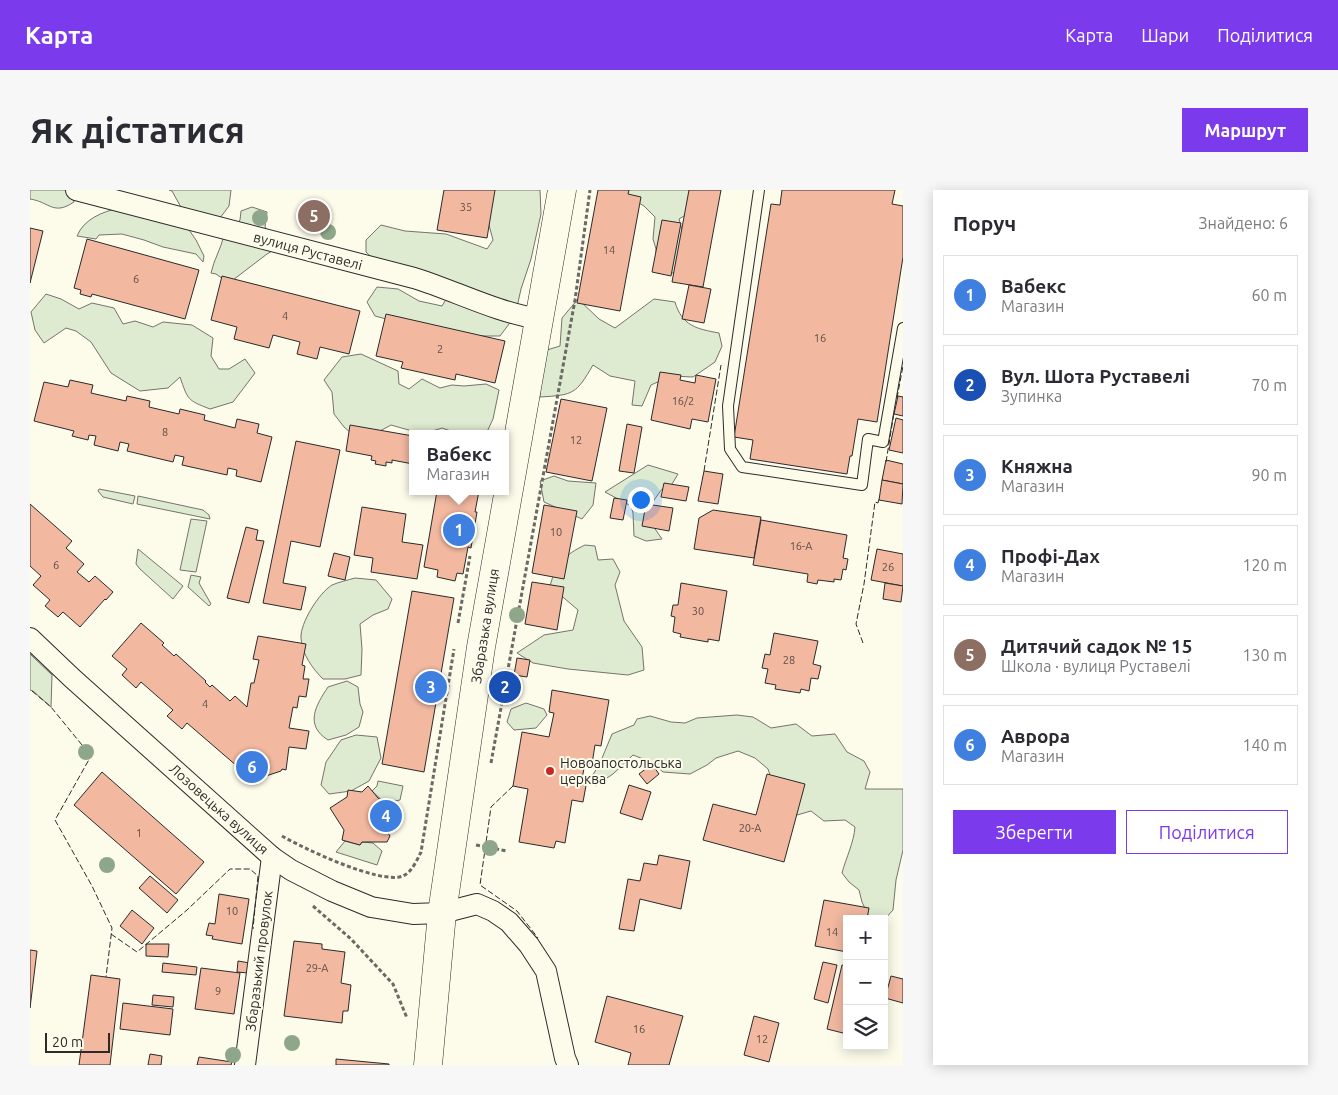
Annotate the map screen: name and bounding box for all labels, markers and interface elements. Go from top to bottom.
text: Карта [25,22,93,49]
text: Карта [1065,25,1113,45]
text: Шари [1141,25,1189,45]
text: Поділитися [1217,25,1313,45]
button: Маршрут [1182,108,1308,152]
text: Як дістатися [30,110,245,150]
pin: 5 [298,197,330,235]
house number: 35 [460,201,472,213]
text: Поруч [953,211,1016,235]
text: Знайдено: 6 [1199,214,1288,232]
street label: вулиця Руставелі [252,229,364,273]
house number: 14 [603,244,615,256]
house number: 6 [133,273,139,285]
text: Вабекс [1001,275,1066,297]
text: 1 [965,286,975,304]
text: 60 m [1251,286,1287,304]
text: Магазин [1001,297,1064,315]
house number: 4 [282,310,288,322]
house number: 16 [814,332,826,344]
house number: 2 [437,343,443,355]
text: Вул. Шота Руставелі [1001,365,1190,387]
text: 2 [965,376,975,394]
text: 70 m [1251,376,1287,394]
text: Зупинка [1001,387,1062,405]
house number: 16/2 [672,395,694,407]
house number: 8 [162,426,168,438]
popup [409,430,509,495]
house number: 12 [570,434,582,446]
text: Вабекс [427,443,492,465]
text: Княжна [1001,455,1073,477]
text: Магазин [427,465,490,483]
text: 3 [965,466,975,484]
text: 90 m [1251,466,1287,484]
text: Магазин [1001,477,1064,495]
your location [628,487,654,513]
pin: 1 [443,511,475,549]
house number: 10 [550,526,562,538]
house number: 16-А [790,540,813,552]
text: Профі-Дах [1001,545,1100,567]
text: 4 [965,556,975,574]
text: 120 m [1242,556,1287,574]
house number: 6 [53,559,59,571]
house number: 26 [882,561,894,573]
street label: Збаразька вулиця [468,567,502,685]
text: Магазин [1001,567,1064,585]
house number: 30 [692,605,704,617]
text: Дитячий садок № 15 [1001,635,1192,657]
text: 5 [965,646,975,664]
text: 130 m [1242,646,1287,664]
house number: 28 [783,654,795,666]
text: Школа · вулиця Руставелі [1001,657,1191,675]
pin: 3 [415,668,447,706]
pin: 2 [489,668,521,706]
house number: 4 [202,698,208,710]
text: Аврора [1001,725,1070,747]
text: 6 [965,736,975,754]
text: 140 m [1242,736,1287,754]
text: Магазин [1001,747,1064,765]
pin: 6 [236,748,268,786]
place label: Новоапостольська церква [560,755,682,787]
street label: Лозовецька вулиця [166,760,272,858]
marker: Новоапостольська церква [544,765,556,777]
pin: 4 [370,797,402,835]
button: Зберегти [953,810,1116,854]
button: Поділитися [1126,810,1288,854]
house number: 20-А [739,822,762,834]
house number: 1 [136,827,142,839]
street label: Збаразький провулок [242,890,276,1032]
house number: 10 [226,905,238,917]
map controls [843,915,888,1050]
button: + [843,915,888,960]
house number: 14 [826,926,838,938]
button: − [843,960,888,1005]
house number: 29-А [306,962,329,974]
house number: 9 [215,985,221,997]
button: layers [843,1005,888,1050]
house number: 16 [633,1023,645,1035]
scale bar [45,1030,110,1053]
house number: 12 [756,1033,768,1045]
text: 20 m [52,1034,83,1050]

